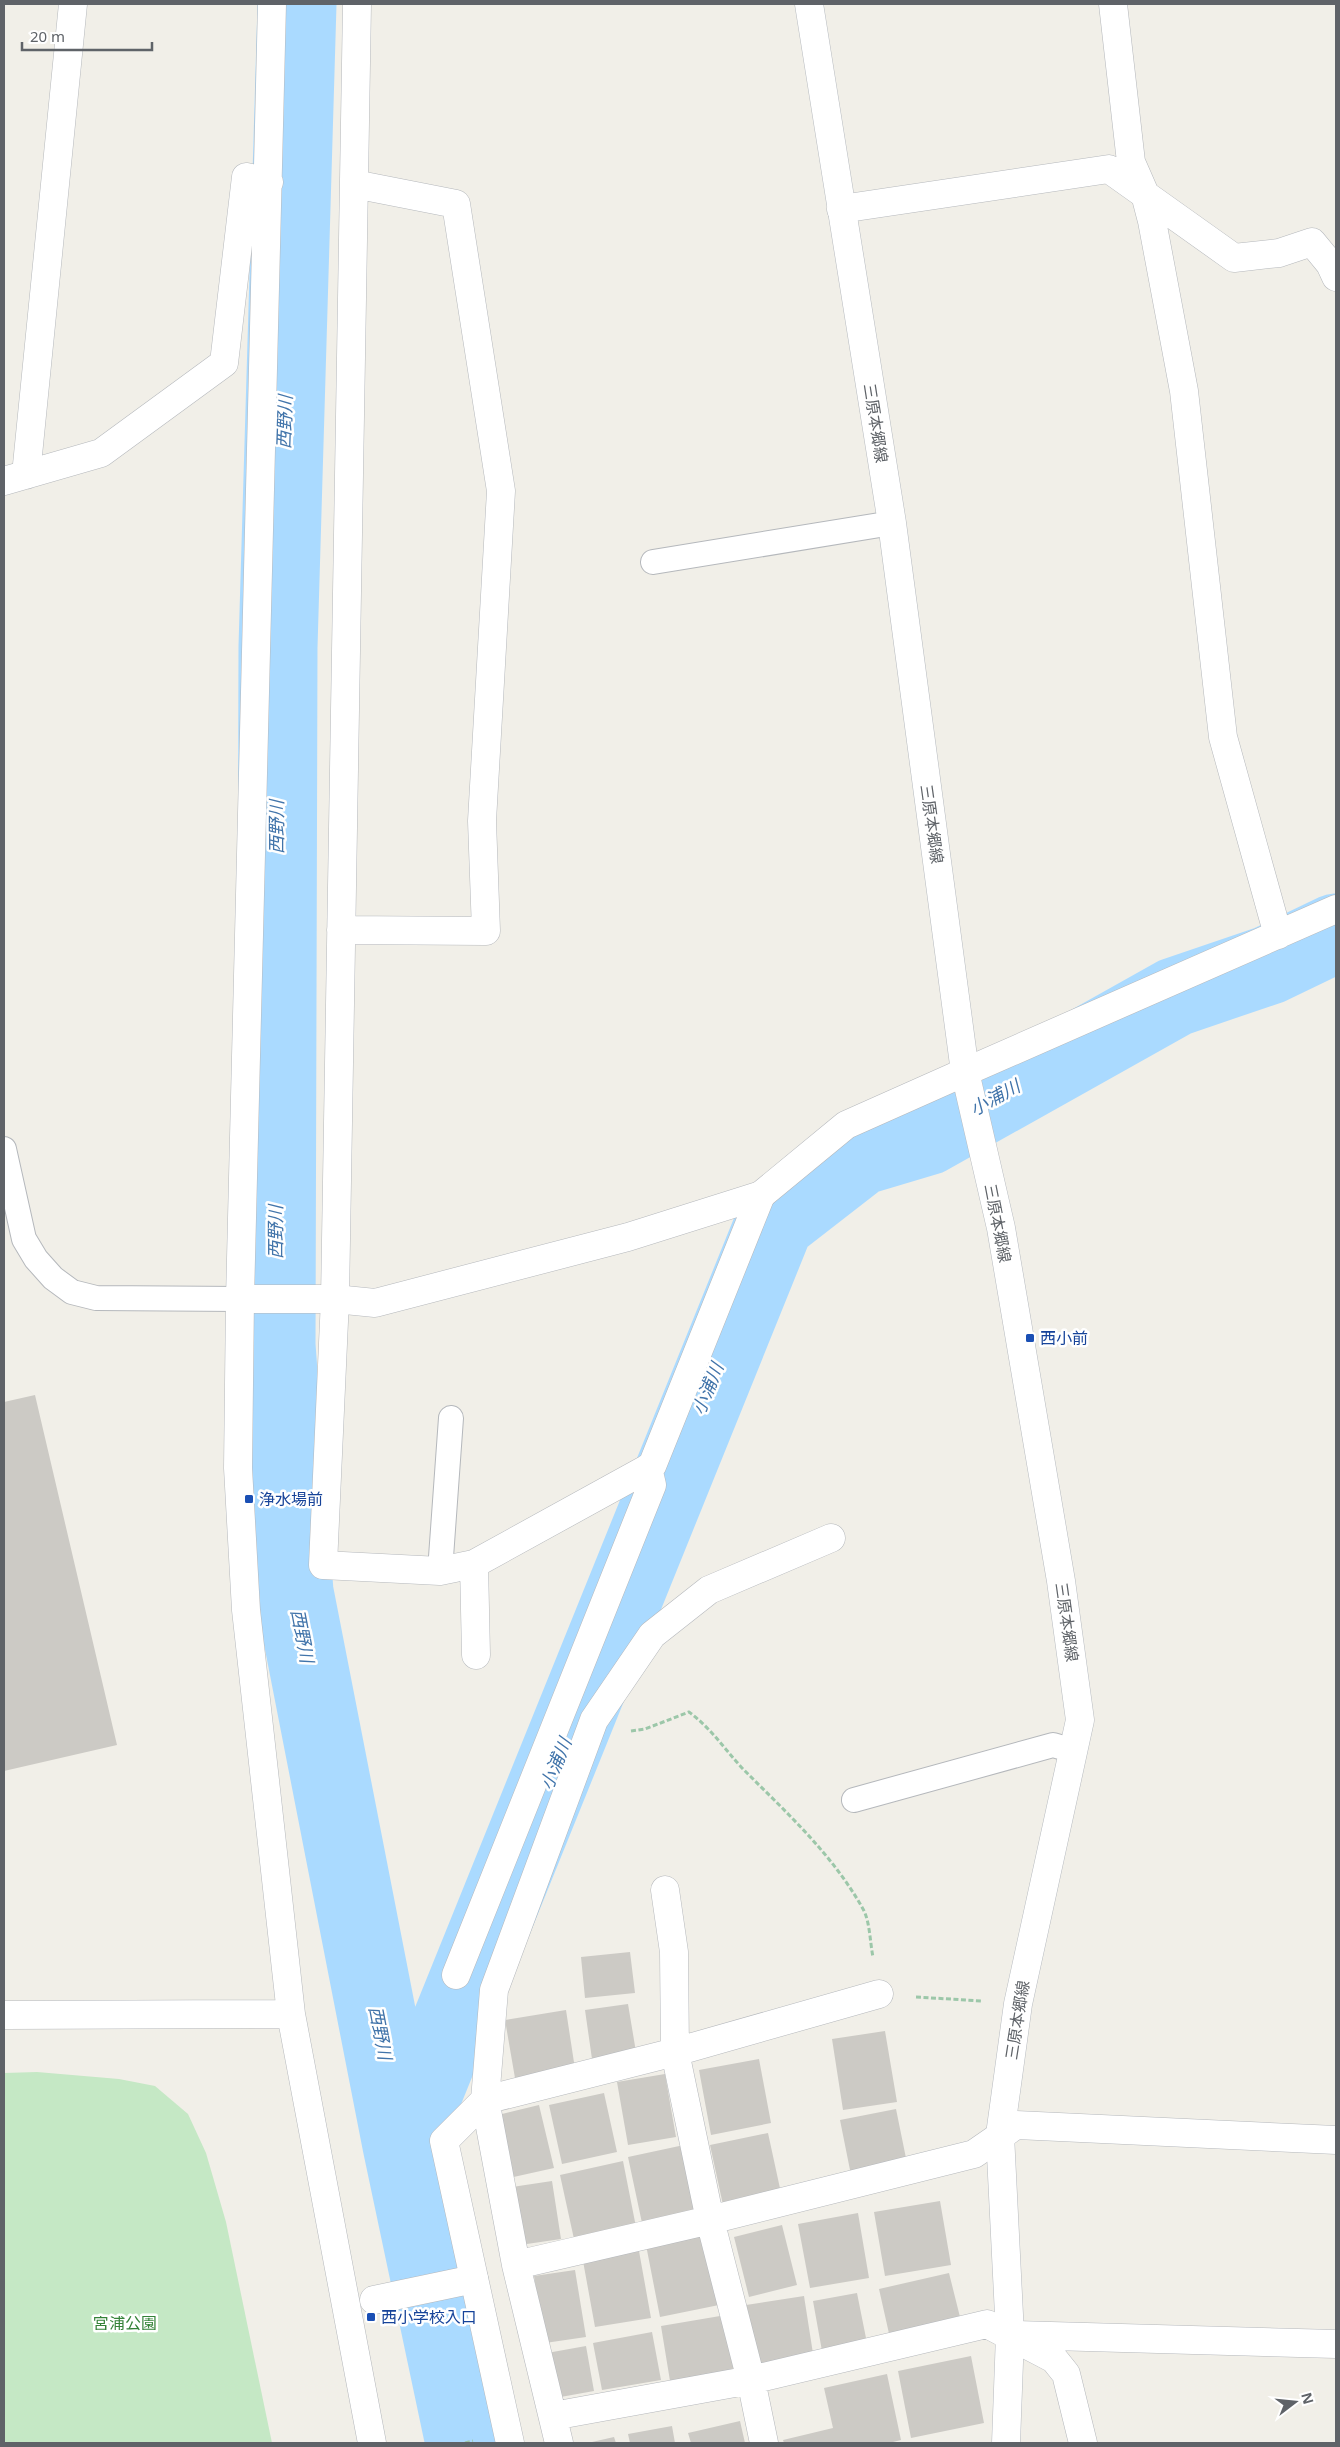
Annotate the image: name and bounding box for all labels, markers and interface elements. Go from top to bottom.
scale bar [22,20,152,52]
text: 20 m [30,26,65,46]
street label: 三原本郷線 [859,382,893,464]
water label: 西野川 [271,393,297,449]
street label: 三原本郷線 [916,783,948,865]
water label: 西野川 [264,798,288,854]
water label: 小浦川 [965,1073,1026,1121]
street label: 三原本郷線 [980,1182,1016,1264]
water label: 西野川 [263,1203,287,1259]
place label: 西小前 [1040,1327,1088,1349]
marker: 西小前 [1024,1332,1036,1344]
water label: 小浦川 [686,1357,729,1418]
place label: 浄水場前 [259,1488,323,1510]
marker: 浄水場前 [243,1493,255,1505]
street label: 三原本郷線 [1051,1581,1083,1663]
water label: 西野川 [286,1607,320,1667]
water label: 小浦川 [534,1732,577,1793]
street label: 三原本郷線 [1000,1979,1034,2061]
water label: 西野川 [364,2004,398,2064]
place label: 西小学校入口 [381,2306,477,2328]
marker: 西小学校入口 [365,2311,377,2323]
park label: 宮浦公園 [93,2312,157,2334]
north arrow [1270,2377,1320,2427]
text: N [1297,2390,1319,2406]

